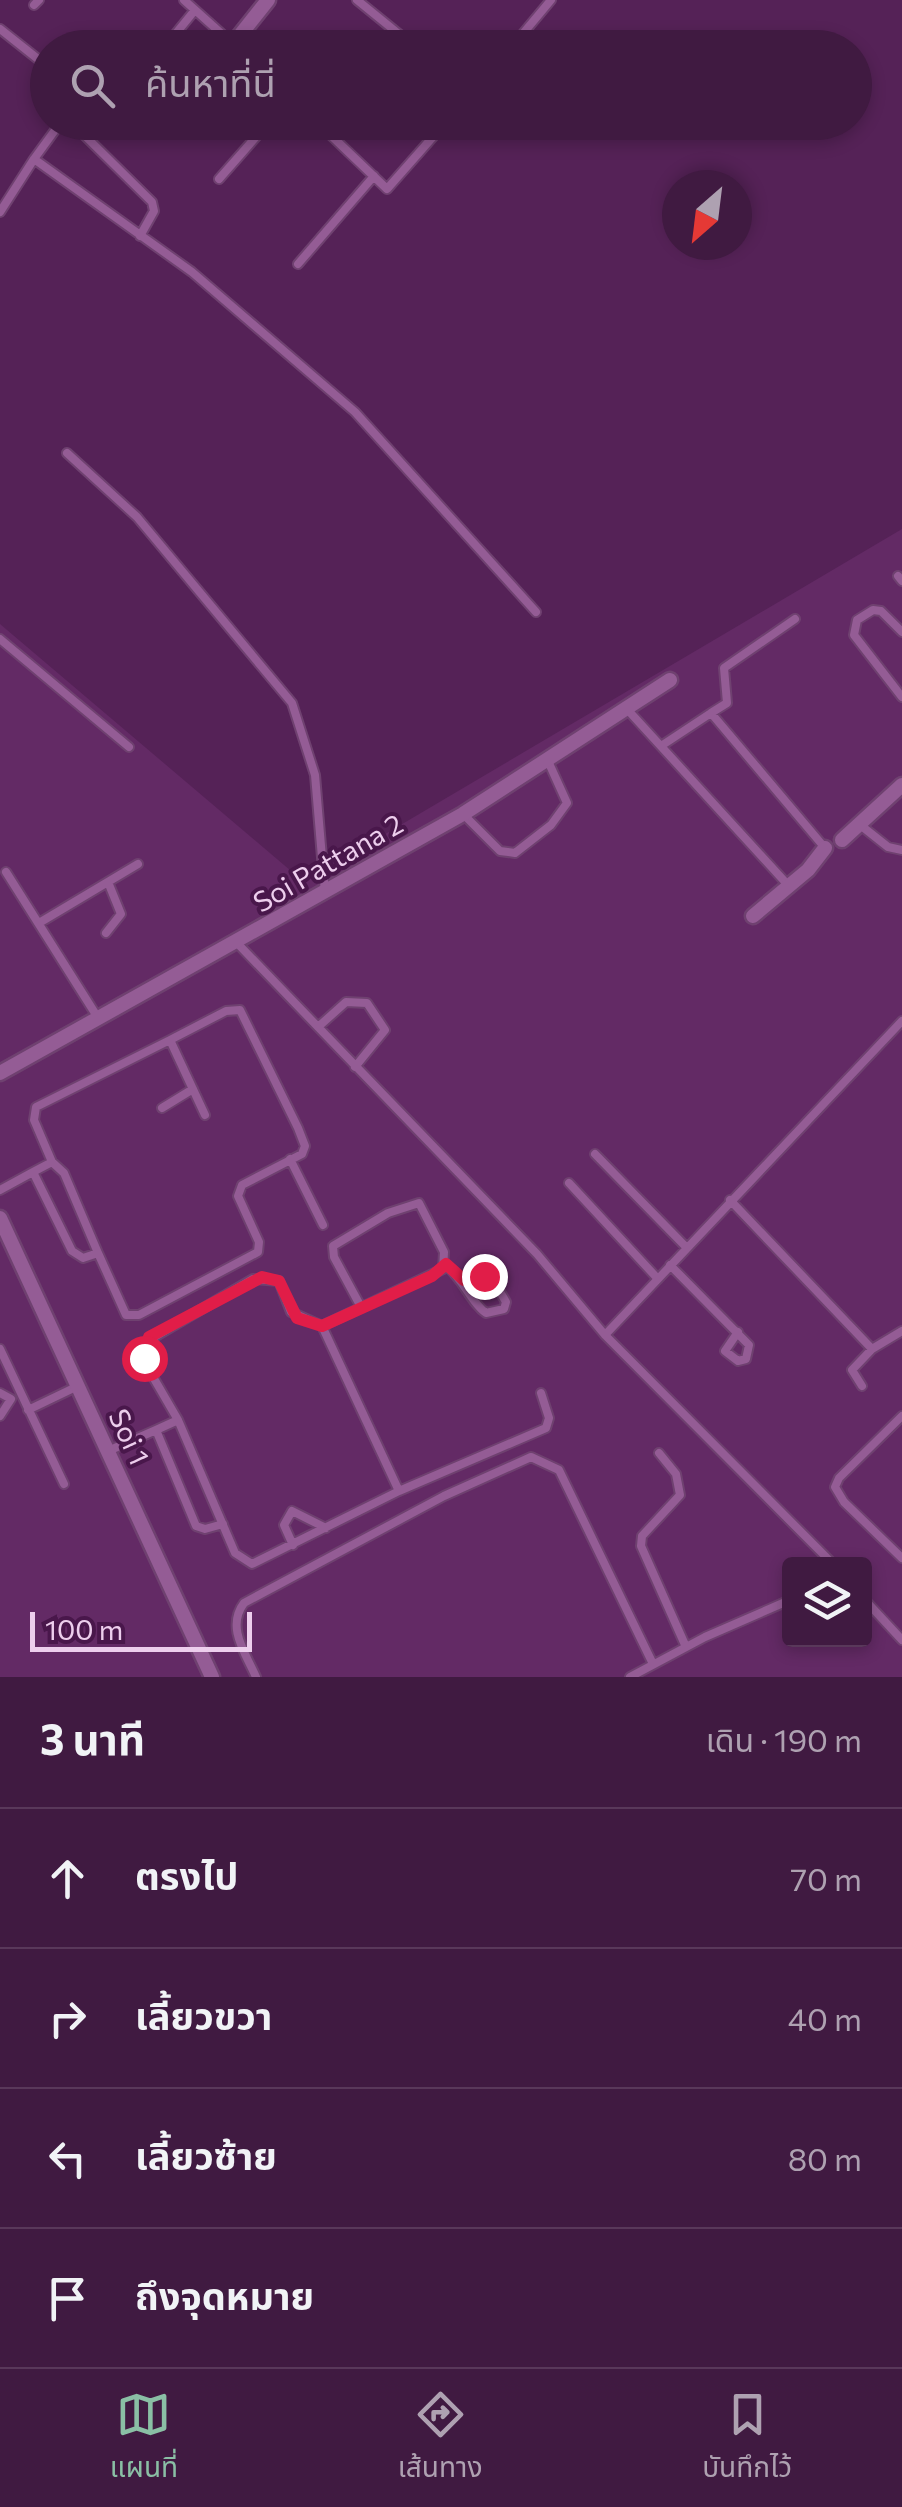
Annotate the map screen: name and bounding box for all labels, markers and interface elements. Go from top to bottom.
search box [30,30,872,140]
icon: search [65,58,120,113]
text: ค้นหาที่นี่ [145,58,276,105]
north arrow [662,170,752,260]
street label: Soi Pattana 2 [247,806,408,919]
route end [462,1254,508,1300]
route start [122,1336,168,1382]
street label: Soi 1 [102,1403,158,1470]
map controls [782,1557,872,1647]
button: layers [782,1557,872,1647]
scale bar [30,1607,252,1652]
text: 100 m [45,1612,123,1646]
text: 3 นาที [40,1712,145,1764]
text: เดิน · 190 m [706,1719,862,1759]
icon: ahead [40,1851,95,1906]
text: ตรงไป [135,1851,238,1898]
text: 70 m [790,1858,862,1898]
icon: right [40,1991,95,2046]
text: เลี้ยวขวา [135,1991,272,2038]
text: 40 m [788,1998,862,2038]
icon: left [40,2131,95,2186]
text: เลี้ยวซ้าย [135,2131,277,2178]
text: 80 m [788,2138,862,2178]
icon: arrive [40,2271,95,2326]
text: ถึงจุดหมาย [135,2271,314,2318]
tab: แผนที่ [110,2387,178,2490]
tab: เส้นทาง [398,2387,482,2490]
tab: บันทึกไว้ [702,2387,792,2490]

